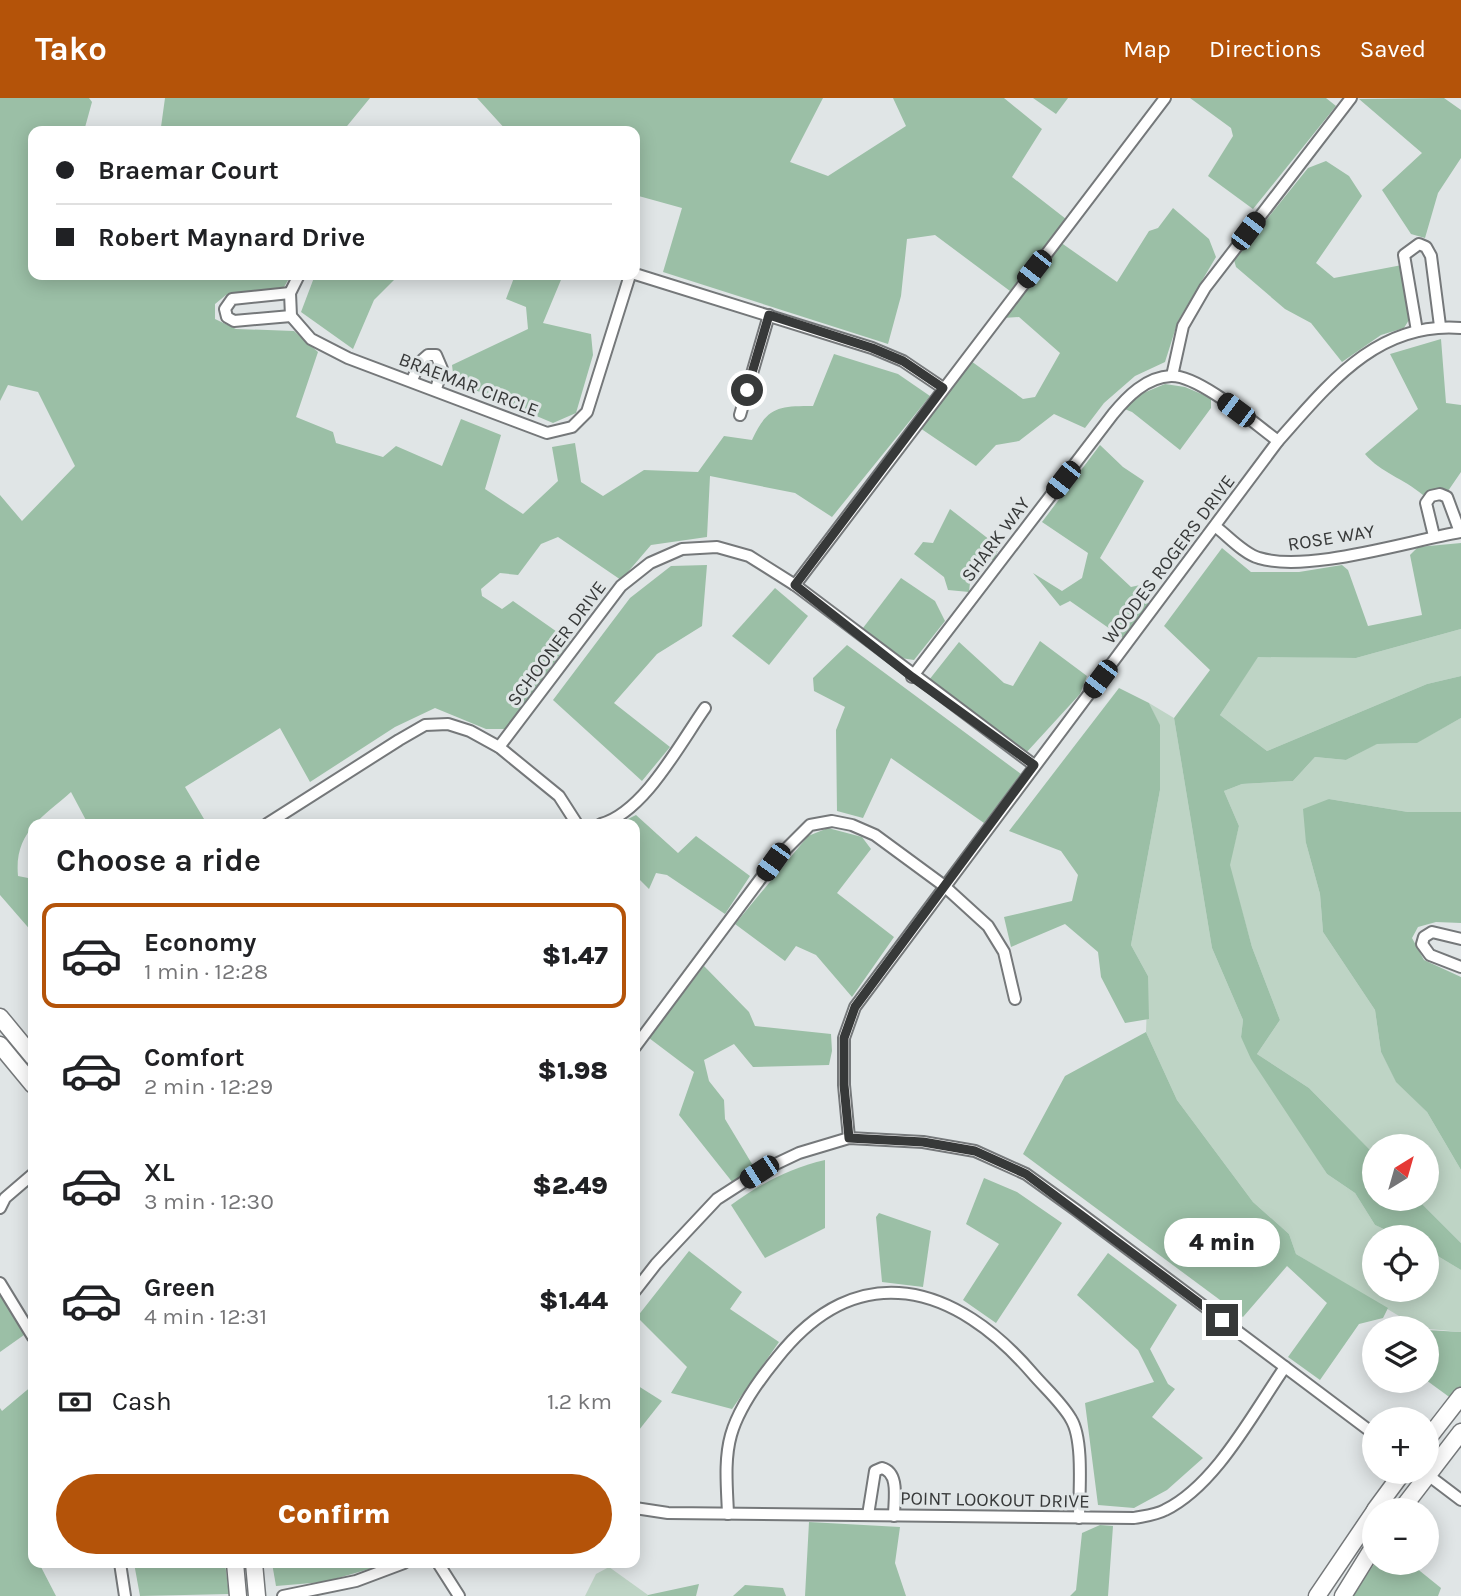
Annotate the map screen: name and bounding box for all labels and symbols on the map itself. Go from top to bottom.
car [1227,208,1270,254]
car [1013,246,1056,292]
street label: BRAEMAR CIRCLE [396,348,542,422]
route start [731,374,763,406]
car [1213,389,1260,431]
car [1042,457,1085,503]
street label: WOODES ROGERS DRIVE [1098,471,1240,648]
street label: SHARK WAY [957,493,1035,586]
street label: ROSE WAY [1286,520,1377,556]
street label: SCHOONER DRIVE [503,577,611,711]
car [1079,656,1122,702]
car [753,839,794,885]
north arrow [1362,1134,1438,1211]
car [736,1152,783,1192]
callout: 4 min [1164,1218,1280,1268]
route end [1206,1304,1238,1336]
street label: POINT LOOKOUT DRIVE [900,1487,1090,1513]

